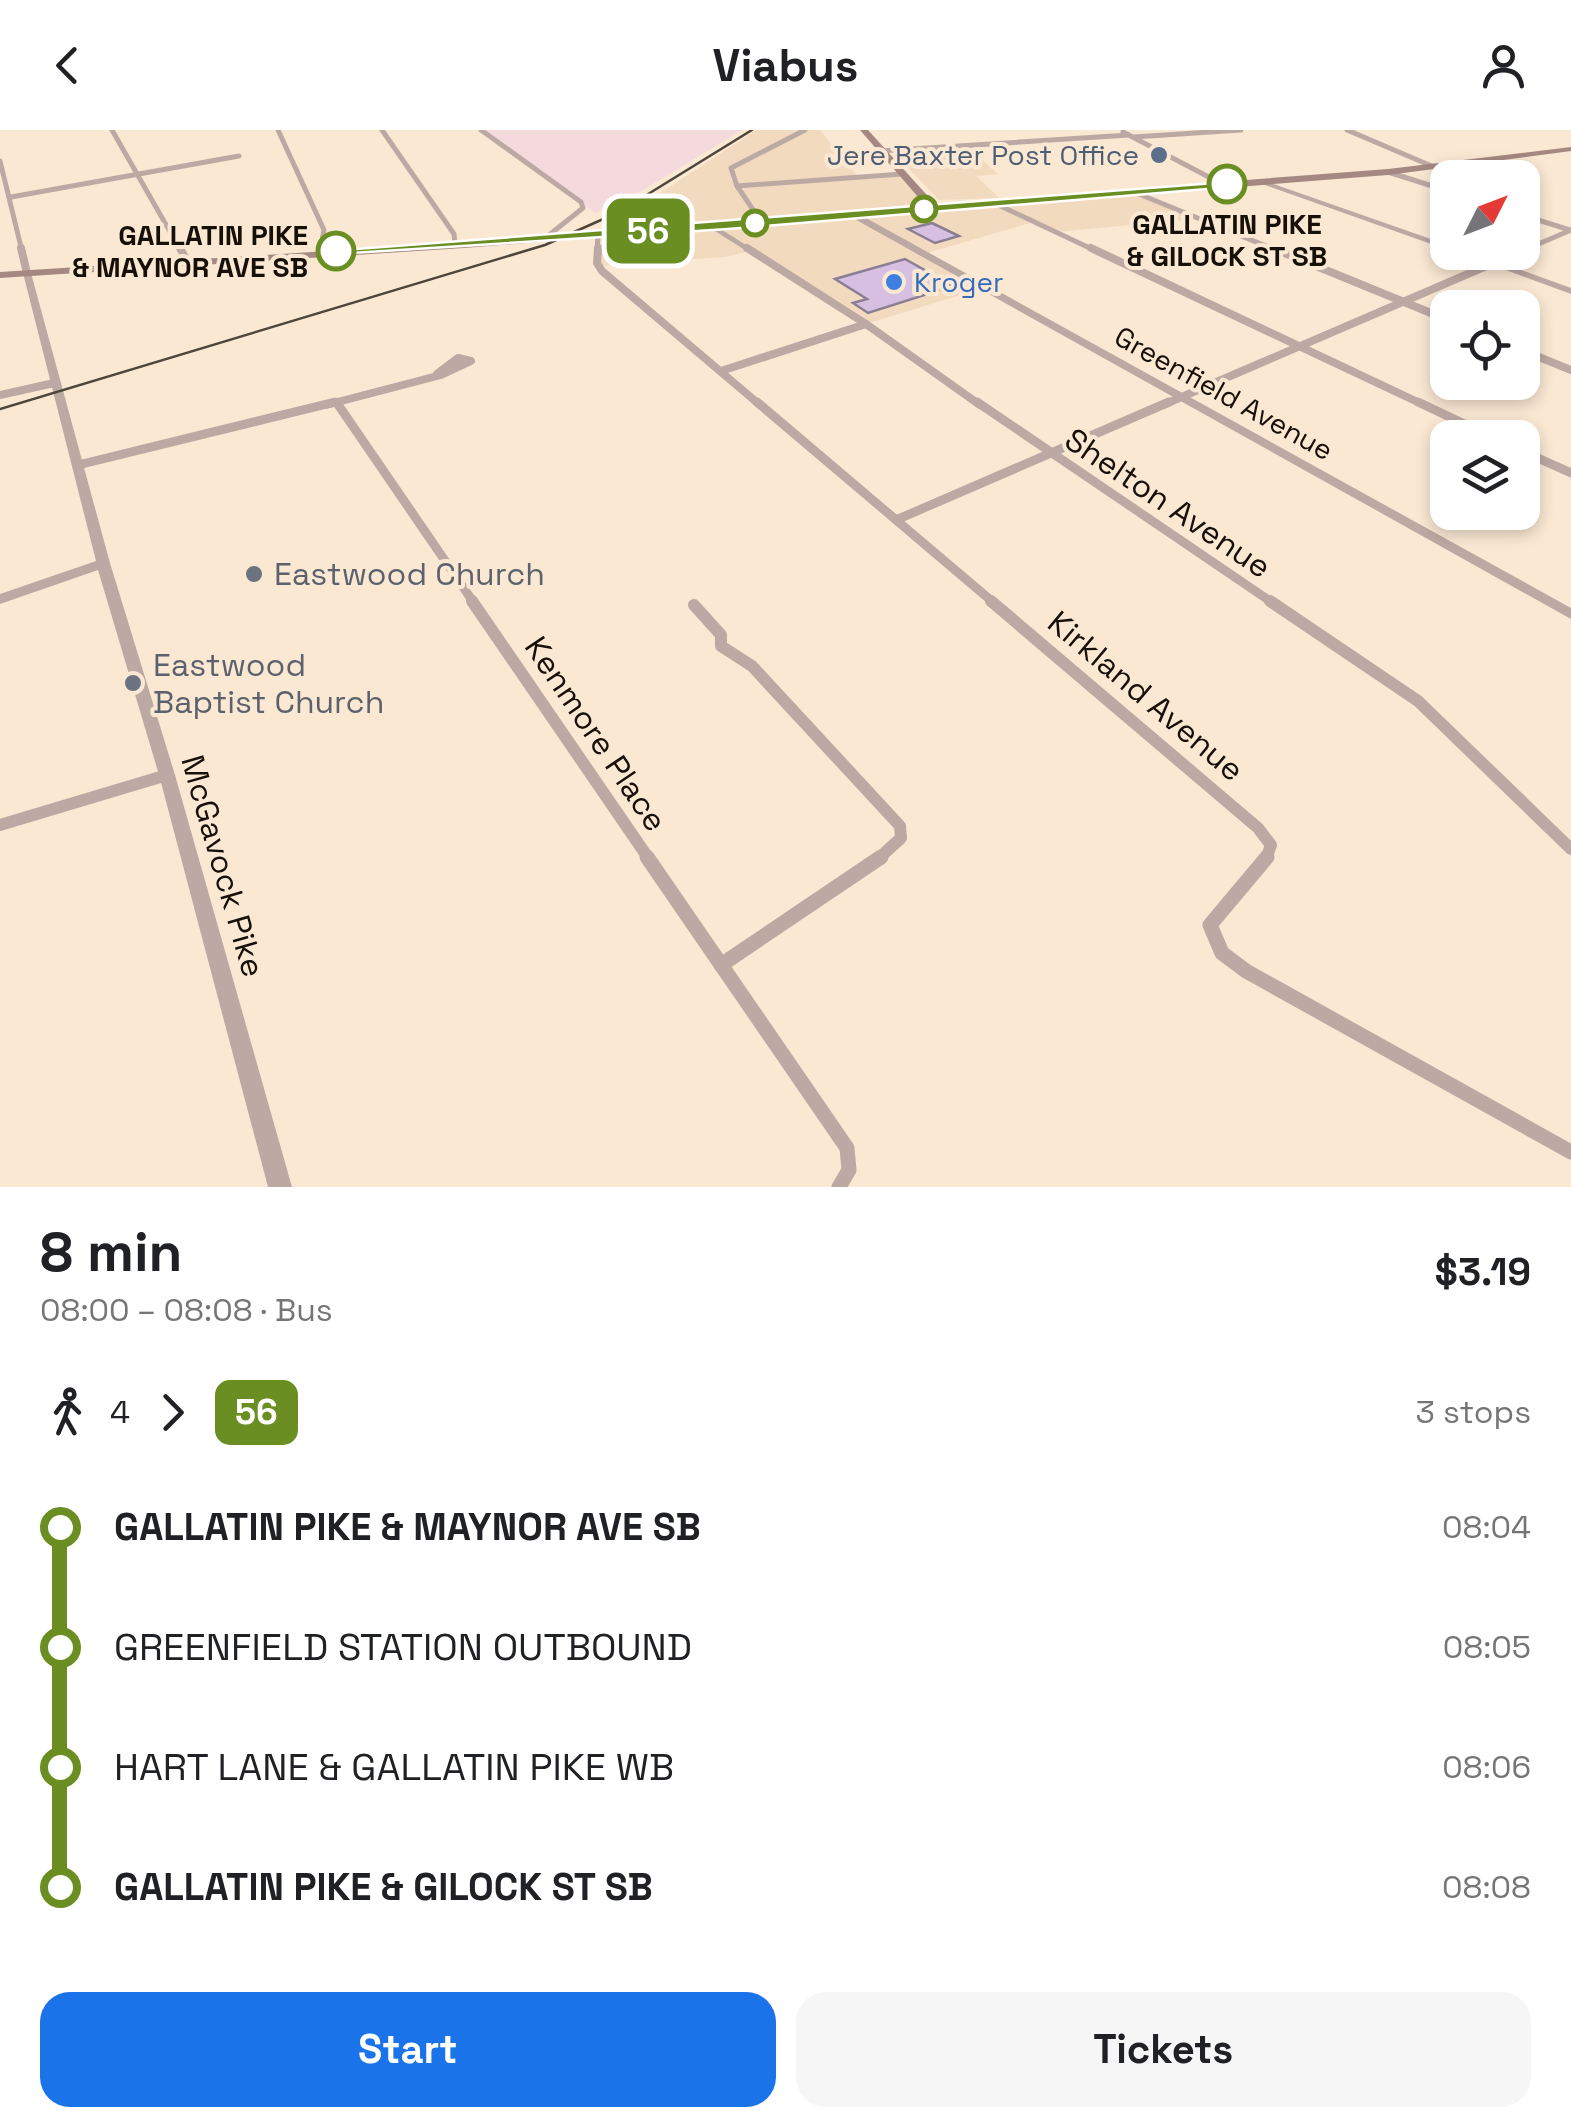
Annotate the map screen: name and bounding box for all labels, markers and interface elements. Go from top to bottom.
text: Viabus [713,37,858,94]
icon: back [40,38,95,93]
icon: person [1476,38,1531,93]
place label: Jere Baxter Post Office [827,137,1139,173]
marker: Jere Baxter Post Office [1148,144,1170,166]
north arrow [1430,160,1540,270]
map controls [1430,160,1540,530]
marker: GALLATIN PIKE & GILOCK ST SB [1208,165,1246,203]
unlabelled marker [911,196,937,222]
line badge: 56 [603,198,693,264]
place label: GALLATIN PIKE & GILOCK ST SB [1127,206,1327,274]
text: 56 [627,209,669,253]
unlabelled marker [742,210,768,236]
place label: GALLATIN PIKE & MAYNOR AVE SB [72,217,308,285]
marker: GALLATIN PIKE & MAYNOR AVE SB [317,232,355,270]
place label: Kroger [914,264,1004,300]
marker: Kroger [883,271,905,293]
button: locate [1430,290,1540,400]
street label: Greenfield Avenue [1108,318,1340,468]
street label: Shelton Avenue [1057,419,1279,587]
button: layers [1430,420,1540,530]
place label: Eastwood Church [274,554,545,594]
marker: Eastwood Church [243,563,265,585]
street label: Kirkland Avenue [1040,602,1252,790]
street label: Kenmore Place [516,629,676,839]
place label: Eastwood Baptist Church [153,645,384,722]
marker: Eastwood Baptist Church [122,672,144,694]
street label: McGavock Pike [172,751,274,981]
text: 8 min [40,1217,182,1287]
text: $3.19 [1435,1248,1531,1296]
text: 08:00 – 08:08 · Bus [40,1290,333,1330]
icon: walk [40,1385,95,1440]
icon: forward [145,1385,200,1440]
text: 56 [235,1390,278,1434]
text: 4 [110,1392,130,1432]
text: 3 stops [1416,1392,1531,1432]
text: GALLATIN PIKE & MAYNOR AVE SB [114,1503,701,1551]
text: 08:04 [1442,1507,1531,1547]
text: GREENFIELD STATION OUTBOUND [114,1623,692,1671]
text: 08:05 [1443,1627,1531,1667]
text: HART LANE & GALLATIN PIKE WB [114,1743,674,1791]
text: 08:06 [1442,1747,1531,1787]
text: GALLATIN PIKE & GILOCK ST SB [114,1863,653,1911]
text: 08:08 [1442,1867,1531,1907]
button: Start [40,1992,776,2107]
button: Tickets [796,1992,1531,2107]

